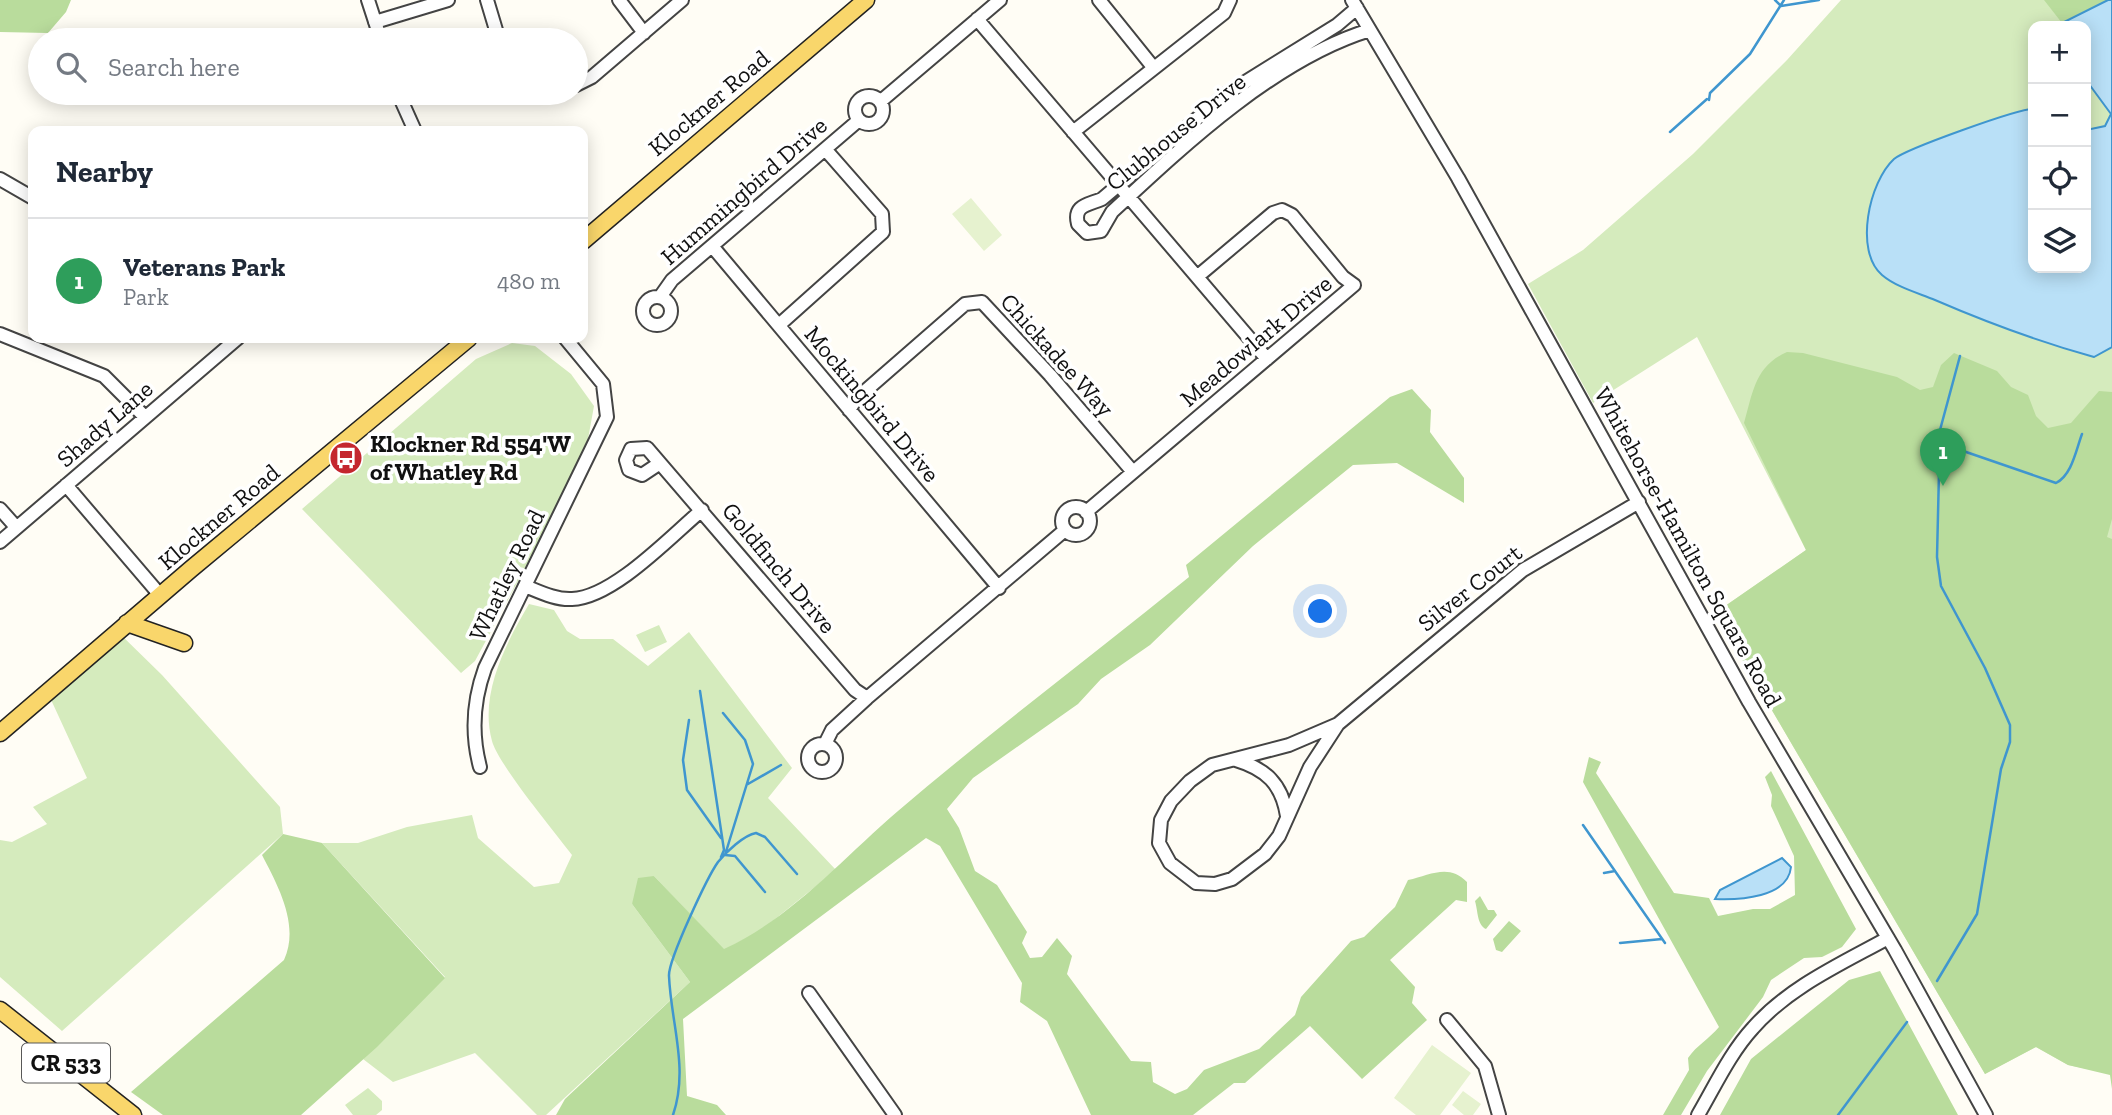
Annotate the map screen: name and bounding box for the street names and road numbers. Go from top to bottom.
street label: Klockner Road [642,43,775,162]
street label: Clubhouse Drive [1100,66,1251,197]
street label: Hummingbird Drive [655,111,833,271]
street label: Meadowlark Drive [1174,269,1337,413]
street label: Chickadee Way [994,287,1121,423]
street label: Mockingbird Drive [799,320,946,488]
street label: Shady Lane [51,374,159,473]
street label: Whitehorse-Hamilton Square Road [1588,382,1789,712]
street label: Klockner Road [152,457,285,576]
street label: Goldfinch Drive [716,496,843,639]
street label: Whatley Road [462,504,551,645]
street label: Silver Court [1412,538,1528,637]
road number: CR 533 [22,1044,110,1082]

